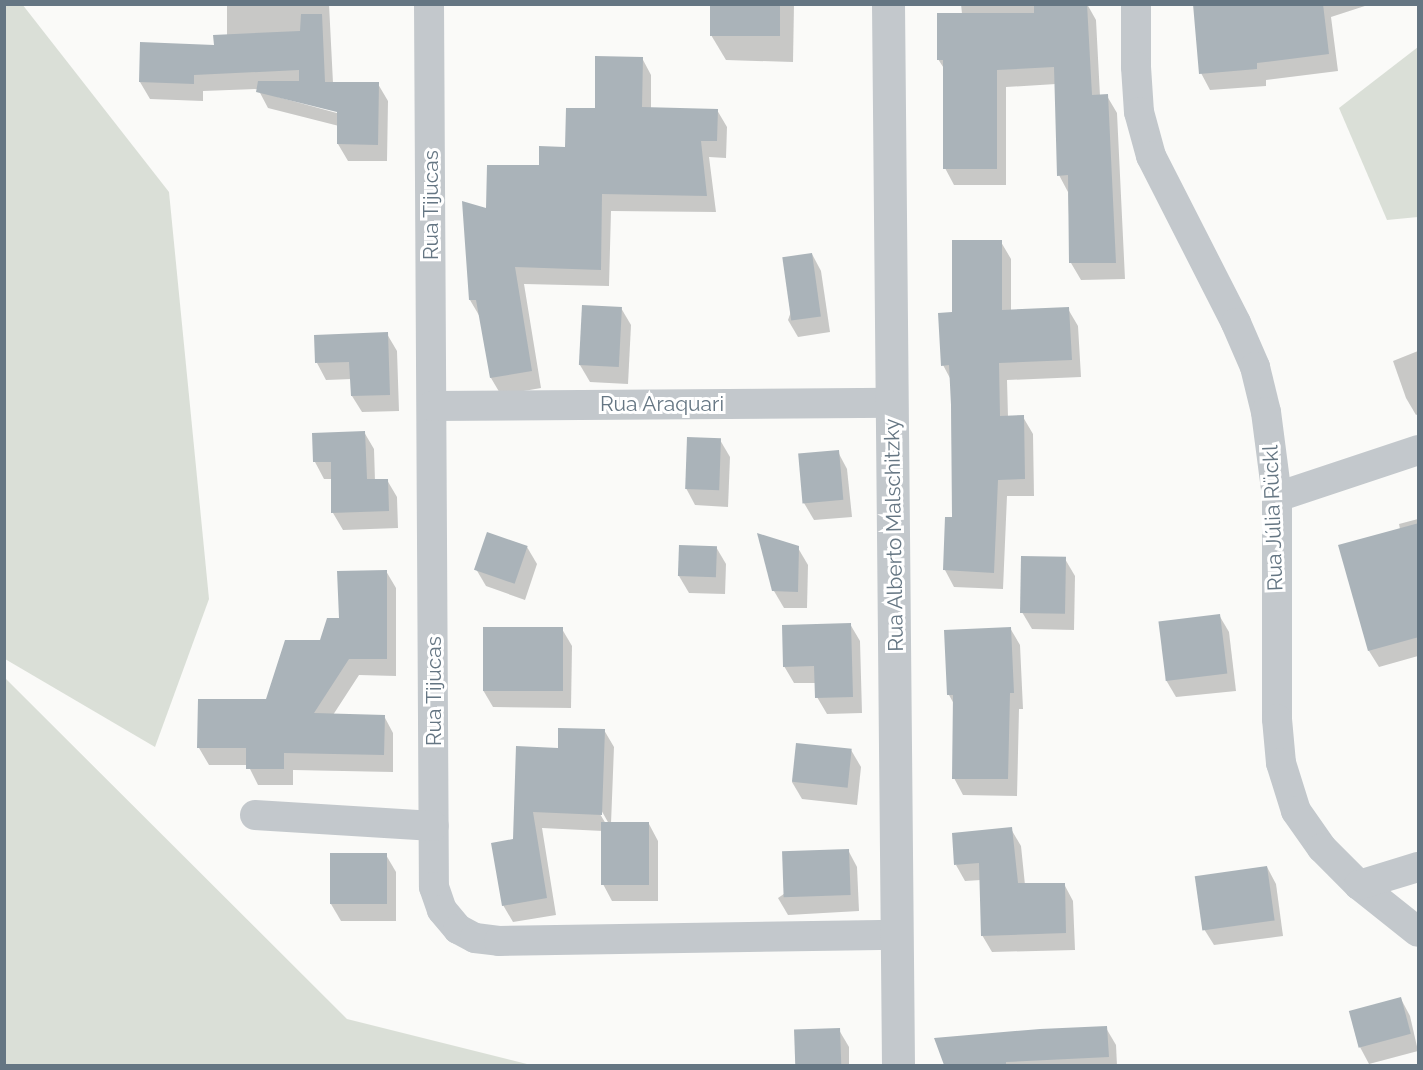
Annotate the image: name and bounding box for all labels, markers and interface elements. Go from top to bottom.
street label: Rua Tijucas [418,150,444,260]
street label: Rua Araquari [600,391,724,417]
street label: Rua Alberto Malschitzky [879,418,909,652]
street label: Rua Júlia Rückl [1258,444,1288,592]
street label: Rua Tijucas [421,636,447,746]

